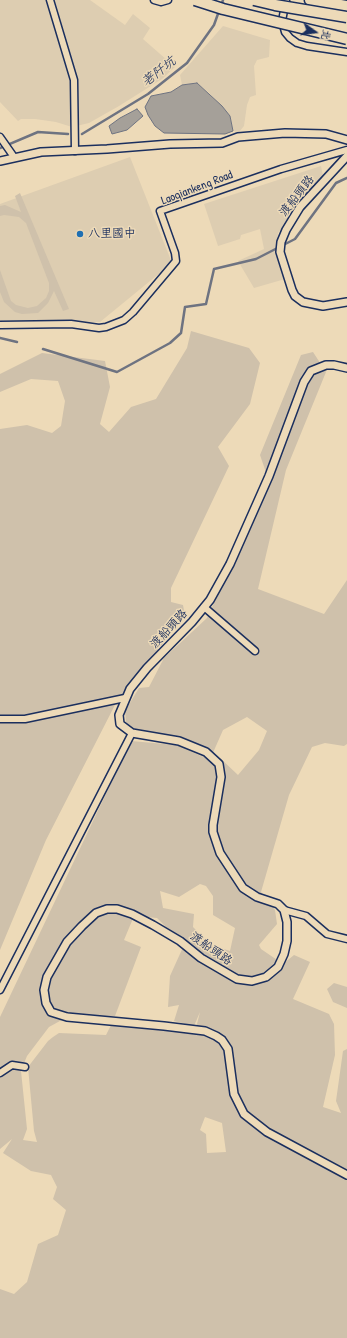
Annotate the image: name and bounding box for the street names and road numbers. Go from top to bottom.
street label: Laoqiankeng Road [159,168,235,208]
street label: 渡船頭路 [277,173,317,219]
street label: 渡船頭路 [147,607,191,651]
street label: 渡船頭路 [187,929,235,969]

